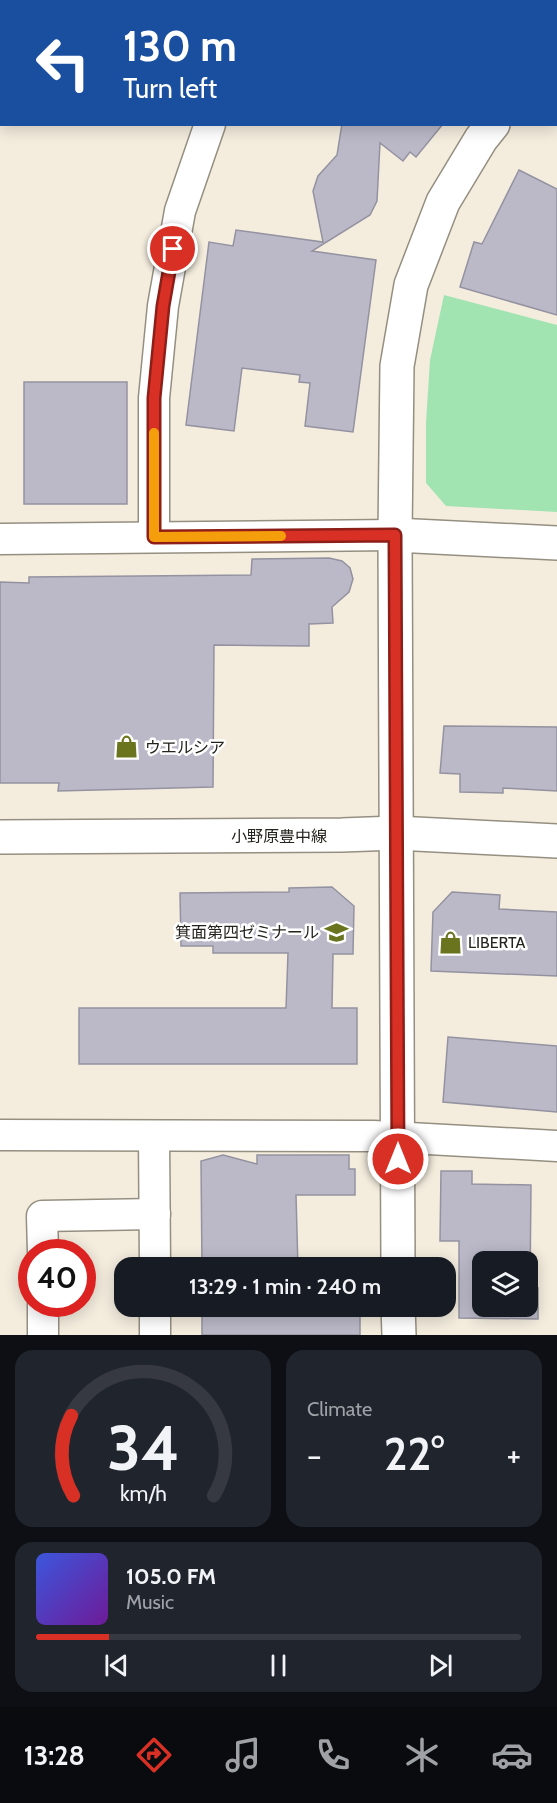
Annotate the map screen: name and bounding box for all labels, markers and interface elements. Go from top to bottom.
text: 130 m [123,20,237,72]
icon: left [24,24,102,102]
text: Turn left [123,72,217,105]
pin [147,223,198,274]
icon: arrive [156,232,189,265]
shop icon: ウエルシア [114,734,140,760]
place label: ウエルシア [145,738,225,757]
street label: 小野原豊中線 [231,827,327,846]
school or university icon: 箕面第四ゼミナール [324,919,350,945]
place label: 箕面第四ゼミナール [175,923,319,942]
shop icon: LIBERTA [437,929,463,955]
place label: LIBERTA [468,933,526,952]
position arrow [366,1127,430,1191]
speed limit sign: 40 [18,1239,96,1317]
map controls [472,1251,538,1317]
button: layers [472,1251,538,1317]
text: 13:29 · 1 min · 240 m [189,1273,381,1300]
text: Climate [307,1397,372,1421]
text: 34 [107,1410,179,1486]
text: 22° [384,1427,444,1481]
text: − [307,1435,322,1475]
text: + [506,1435,521,1475]
text: km/h [120,1480,166,1506]
text: 105.0 FM [126,1563,216,1590]
text: Music [126,1590,174,1614]
icon: previous [100,1649,133,1682]
icon: pause [262,1649,295,1682]
icon: next [424,1649,457,1682]
icon: directions [133,1734,175,1776]
icon: music [222,1734,264,1776]
icon: phone [312,1734,354,1776]
icon: climate [401,1734,443,1776]
icon: car [491,1734,533,1776]
text: 13:28 [24,1739,85,1772]

